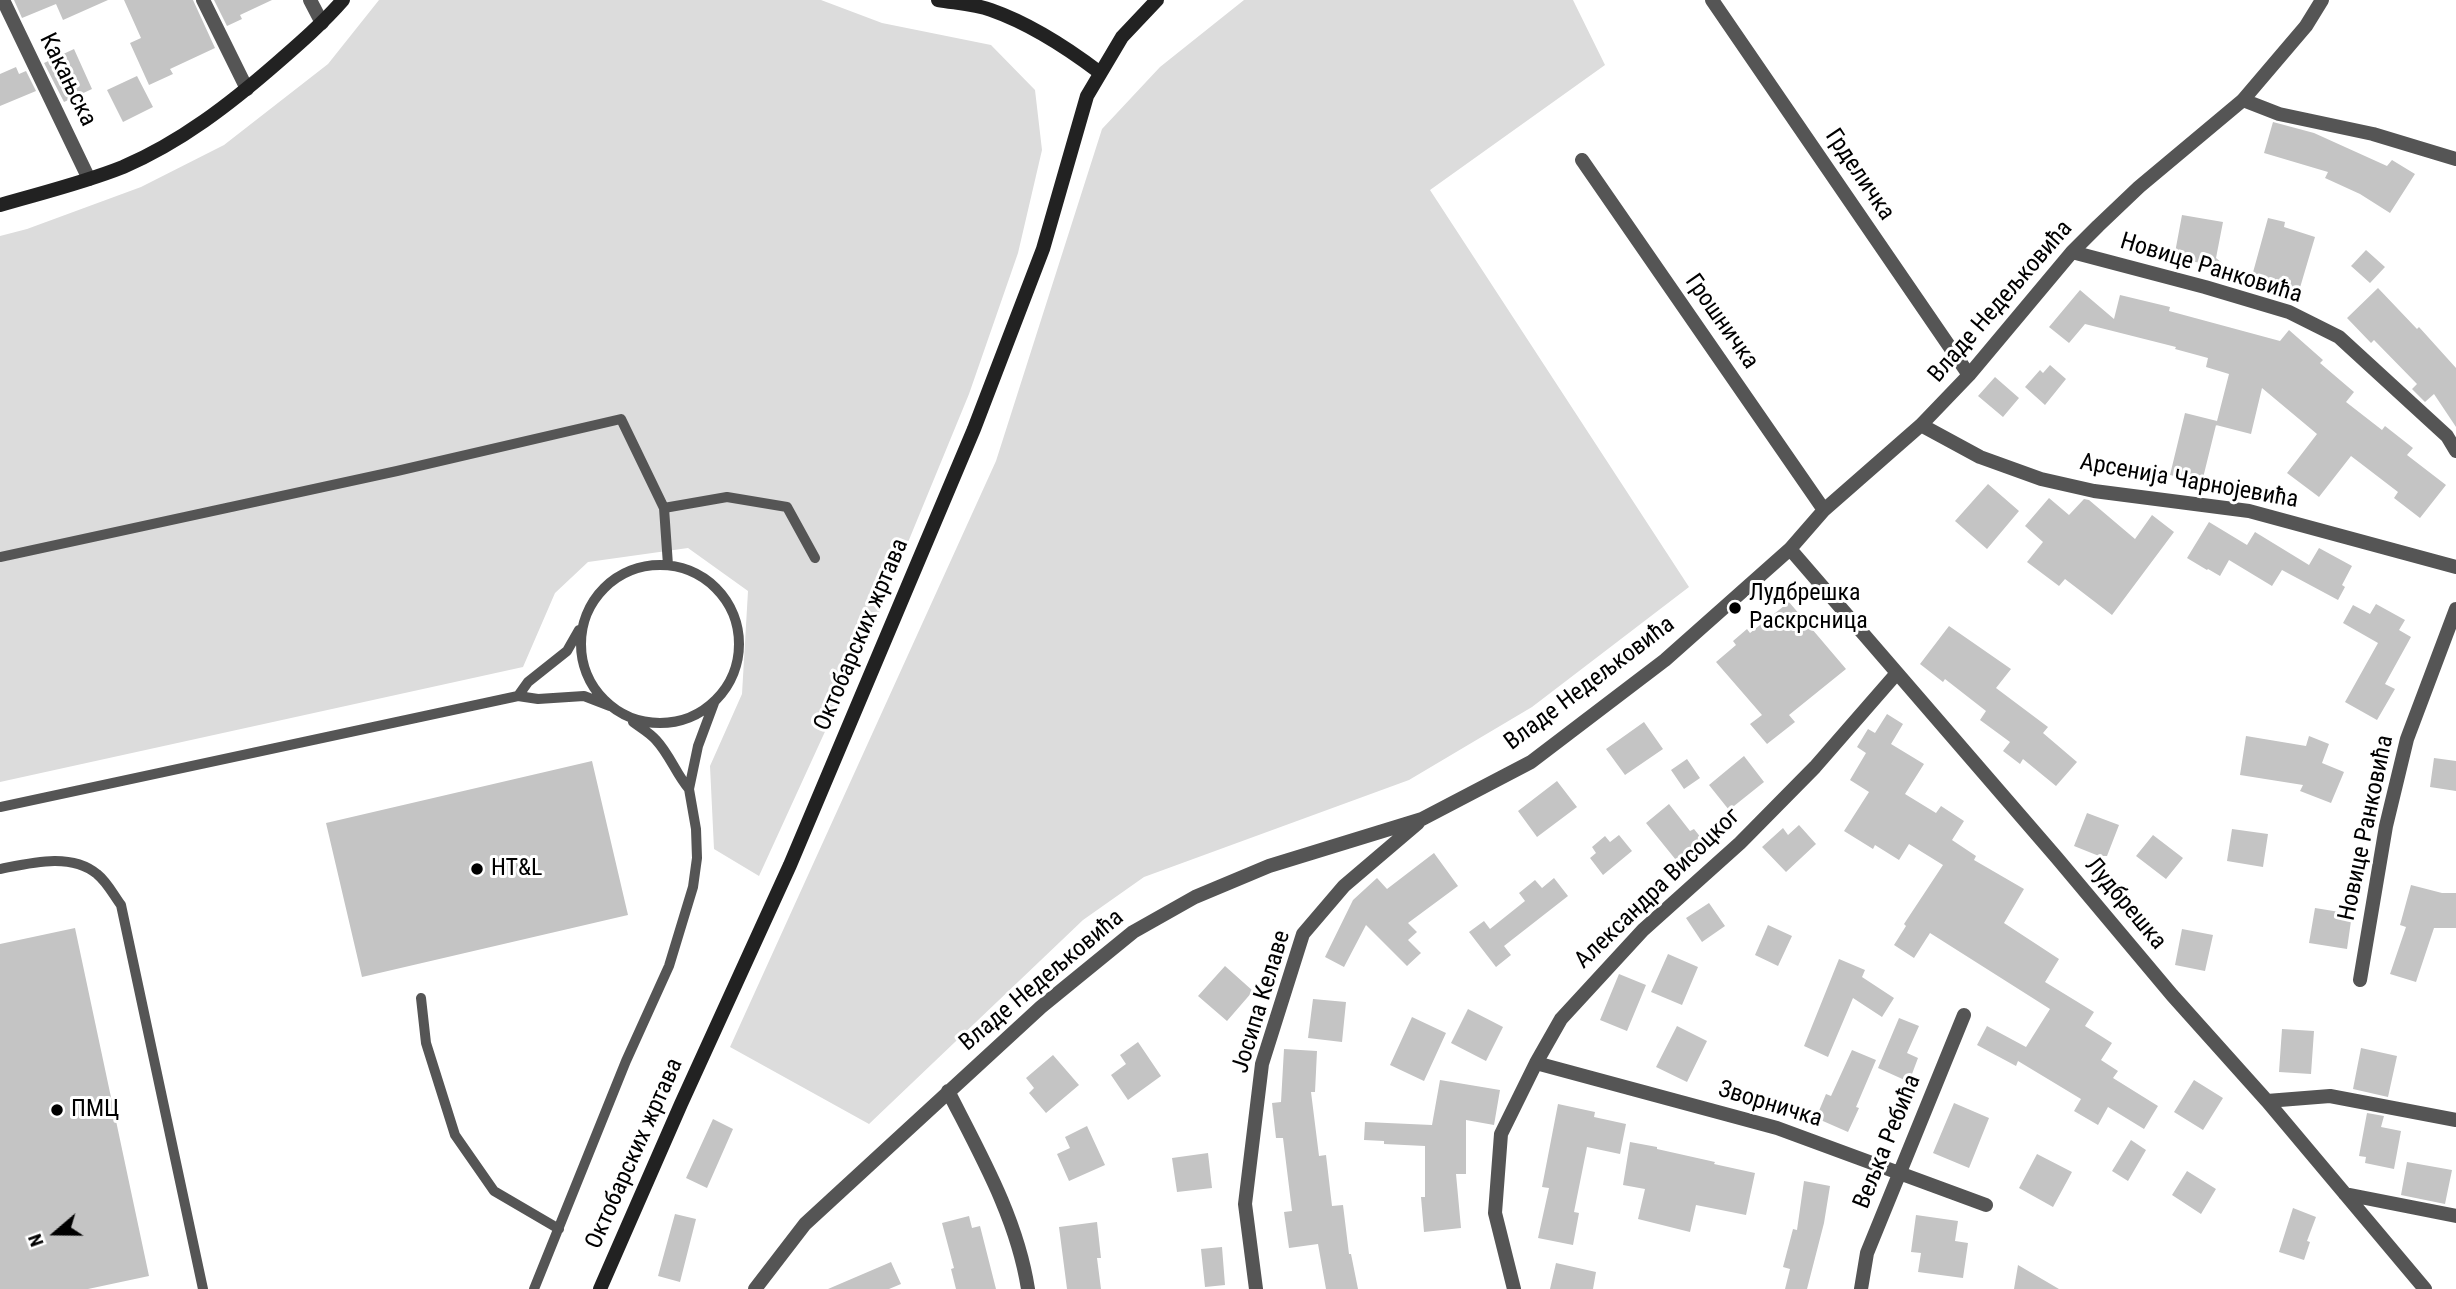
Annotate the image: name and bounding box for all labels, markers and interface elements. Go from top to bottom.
street label: Какањска [32,29,102,131]
street label: Грделичка [1818,124,1900,226]
street label: Владе Недељковића [1923,215,2079,389]
street label: Новице Ранковића [2117,228,2305,310]
street label: Грошничка [1678,269,1764,375]
street label: Арсенија Чарнојевића [2078,449,2300,515]
street label: Октобарских жртава [809,535,915,735]
place label: Лудбрешка Раскрсница [1749,580,1868,636]
marker: Лудбрешка Раскрсница [1727,600,1743,616]
street label: Владе Недељковића [1499,611,1681,757]
street label: Новице Ранковића [2333,733,2401,923]
street label: Александра Висоцког [1569,803,1747,975]
street label: Лудбрешка [2078,852,2172,956]
place label: HT&L [491,855,543,883]
marker: HT&L [469,861,485,877]
street label: Владе Недељковића [954,904,1130,1058]
street label: Јосипа Келаве [1227,927,1297,1077]
street label: Октобарских жртава [580,1054,690,1254]
street label: Вељка Ребића [1848,1071,1928,1213]
street label: Зворничка [1714,1076,1826,1134]
place label: ПМЦ [71,1096,119,1124]
marker: ПМЦ [49,1102,65,1118]
north arrow [21,1198,91,1268]
text: N [23,1231,49,1250]

